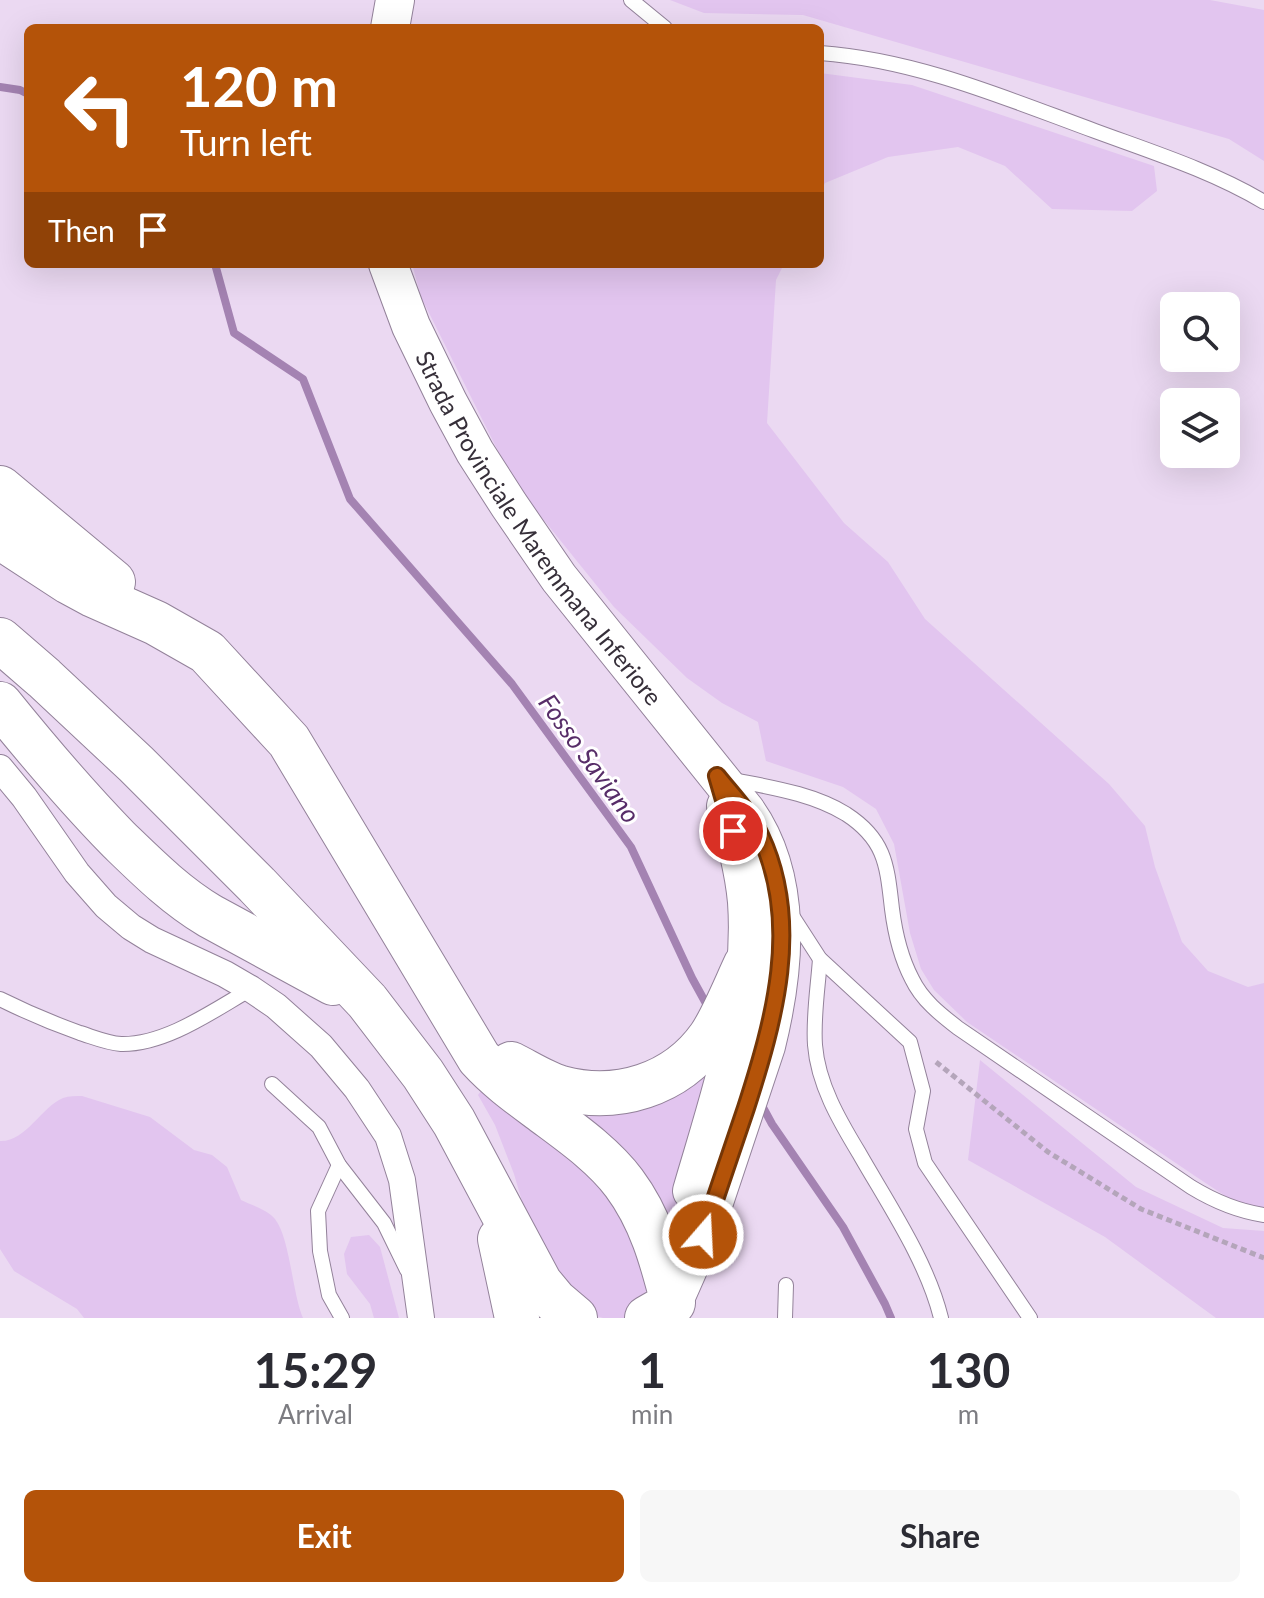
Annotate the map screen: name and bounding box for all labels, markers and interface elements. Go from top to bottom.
text: 120 m [180,52,338,119]
icon: left [48,56,152,160]
text: Turn left [180,120,312,164]
icon: arrive [131,208,175,252]
text: Then [48,212,115,248]
map controls [1160,292,1240,468]
button: search [1160,292,1240,372]
street label: Strada Provinciale Maremmana Inferiore [411,346,669,710]
button: layers [1160,388,1240,468]
water label: Fosso Saviano [532,687,648,829]
pin [699,797,767,865]
icon: arrive [711,809,755,853]
position arrow [661,1193,745,1277]
text: 15:29 [254,1341,377,1398]
text: 1 [638,1341,666,1398]
text: 130 [927,1341,1010,1398]
text: Arrival [278,1398,353,1430]
text: min [631,1398,673,1430]
text: m [958,1398,979,1430]
button: Exit [24,1490,624,1582]
button: Share [640,1490,1240,1582]

